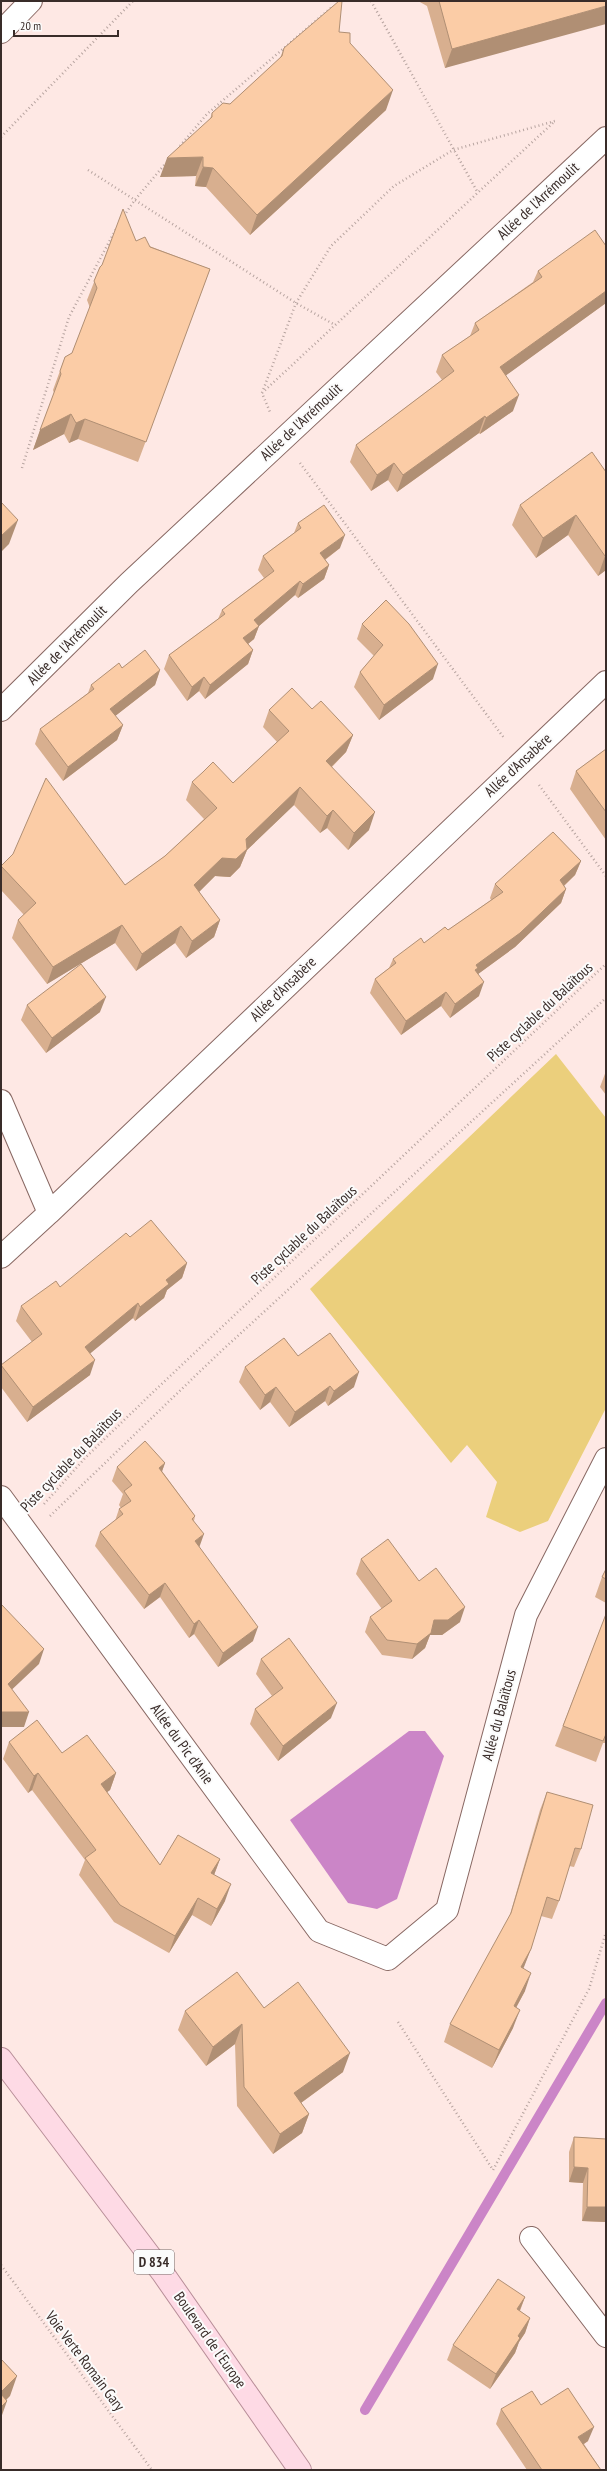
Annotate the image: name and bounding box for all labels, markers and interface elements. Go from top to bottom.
scale bar [14,12,118,38]
text: 20 m [20,18,41,33]
street label: Allée de l'Arrémoulit [493,158,583,243]
street label: Allée de l'Arrémoulit [256,379,346,464]
street label: Allée de l'Arrémoulit [23,601,111,689]
street label: Allée d'Ansabère [480,729,555,801]
street label: Allée d'Ansabère [245,952,320,1025]
street label: Piste cyclable du Balaïtous [483,958,596,1066]
street label: Piste cyclable du Balaïtous [247,1181,360,1289]
street label: Piste cyclable du Balaïtous [16,1404,125,1516]
street label: Allée du Balaïtous [477,1667,520,1763]
street label: Allée du Pic d'Anie [147,1700,218,1788]
road number: D 834 [134,2250,174,2274]
street label: Boulevard de l'Europe [170,2288,251,2392]
street label: Voie Verte Romain Gary [41,2306,129,2415]

